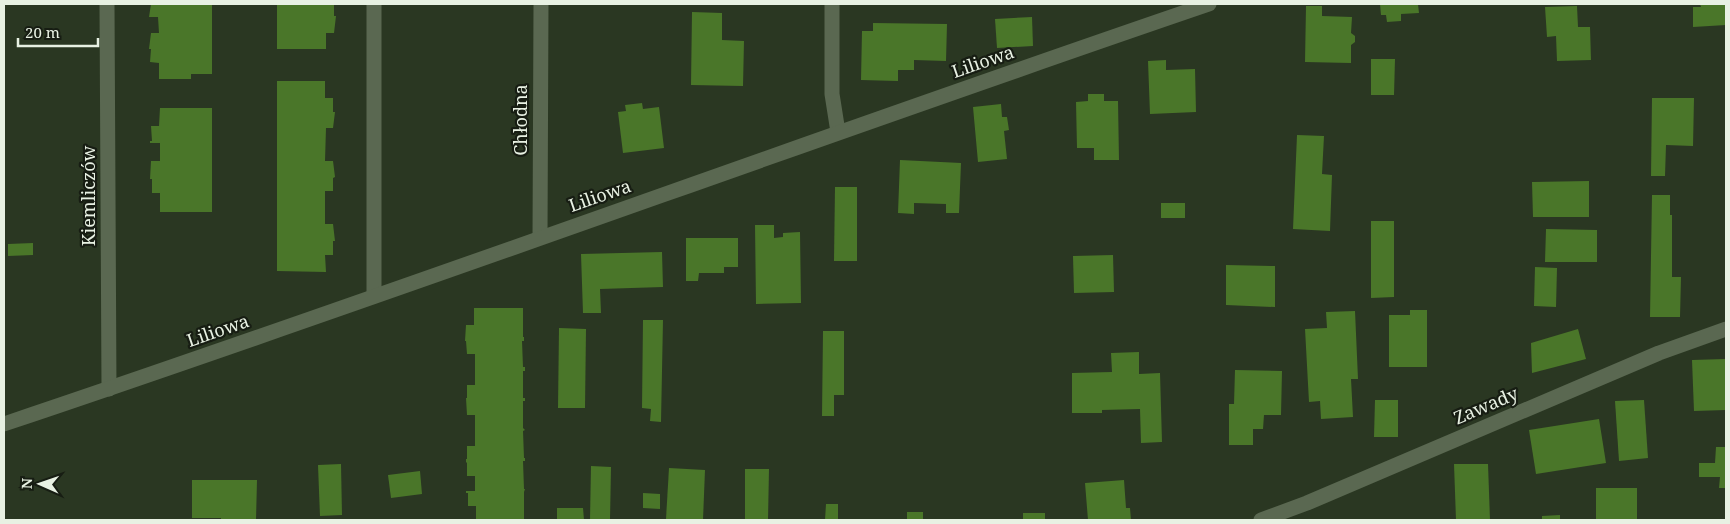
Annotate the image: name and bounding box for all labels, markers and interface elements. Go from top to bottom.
scale bar [18,15,98,47]
text: 20 m [25,22,60,42]
street label: Liliowa [948,39,1017,83]
street label: Chłodna [508,84,532,156]
street label: Kiemliczów [76,145,100,246]
street label: Liliowa [565,173,634,217]
street label: Liliowa [183,308,252,352]
street label: Zawady [1450,380,1522,429]
north arrow [15,459,65,509]
text: N [17,478,36,489]

